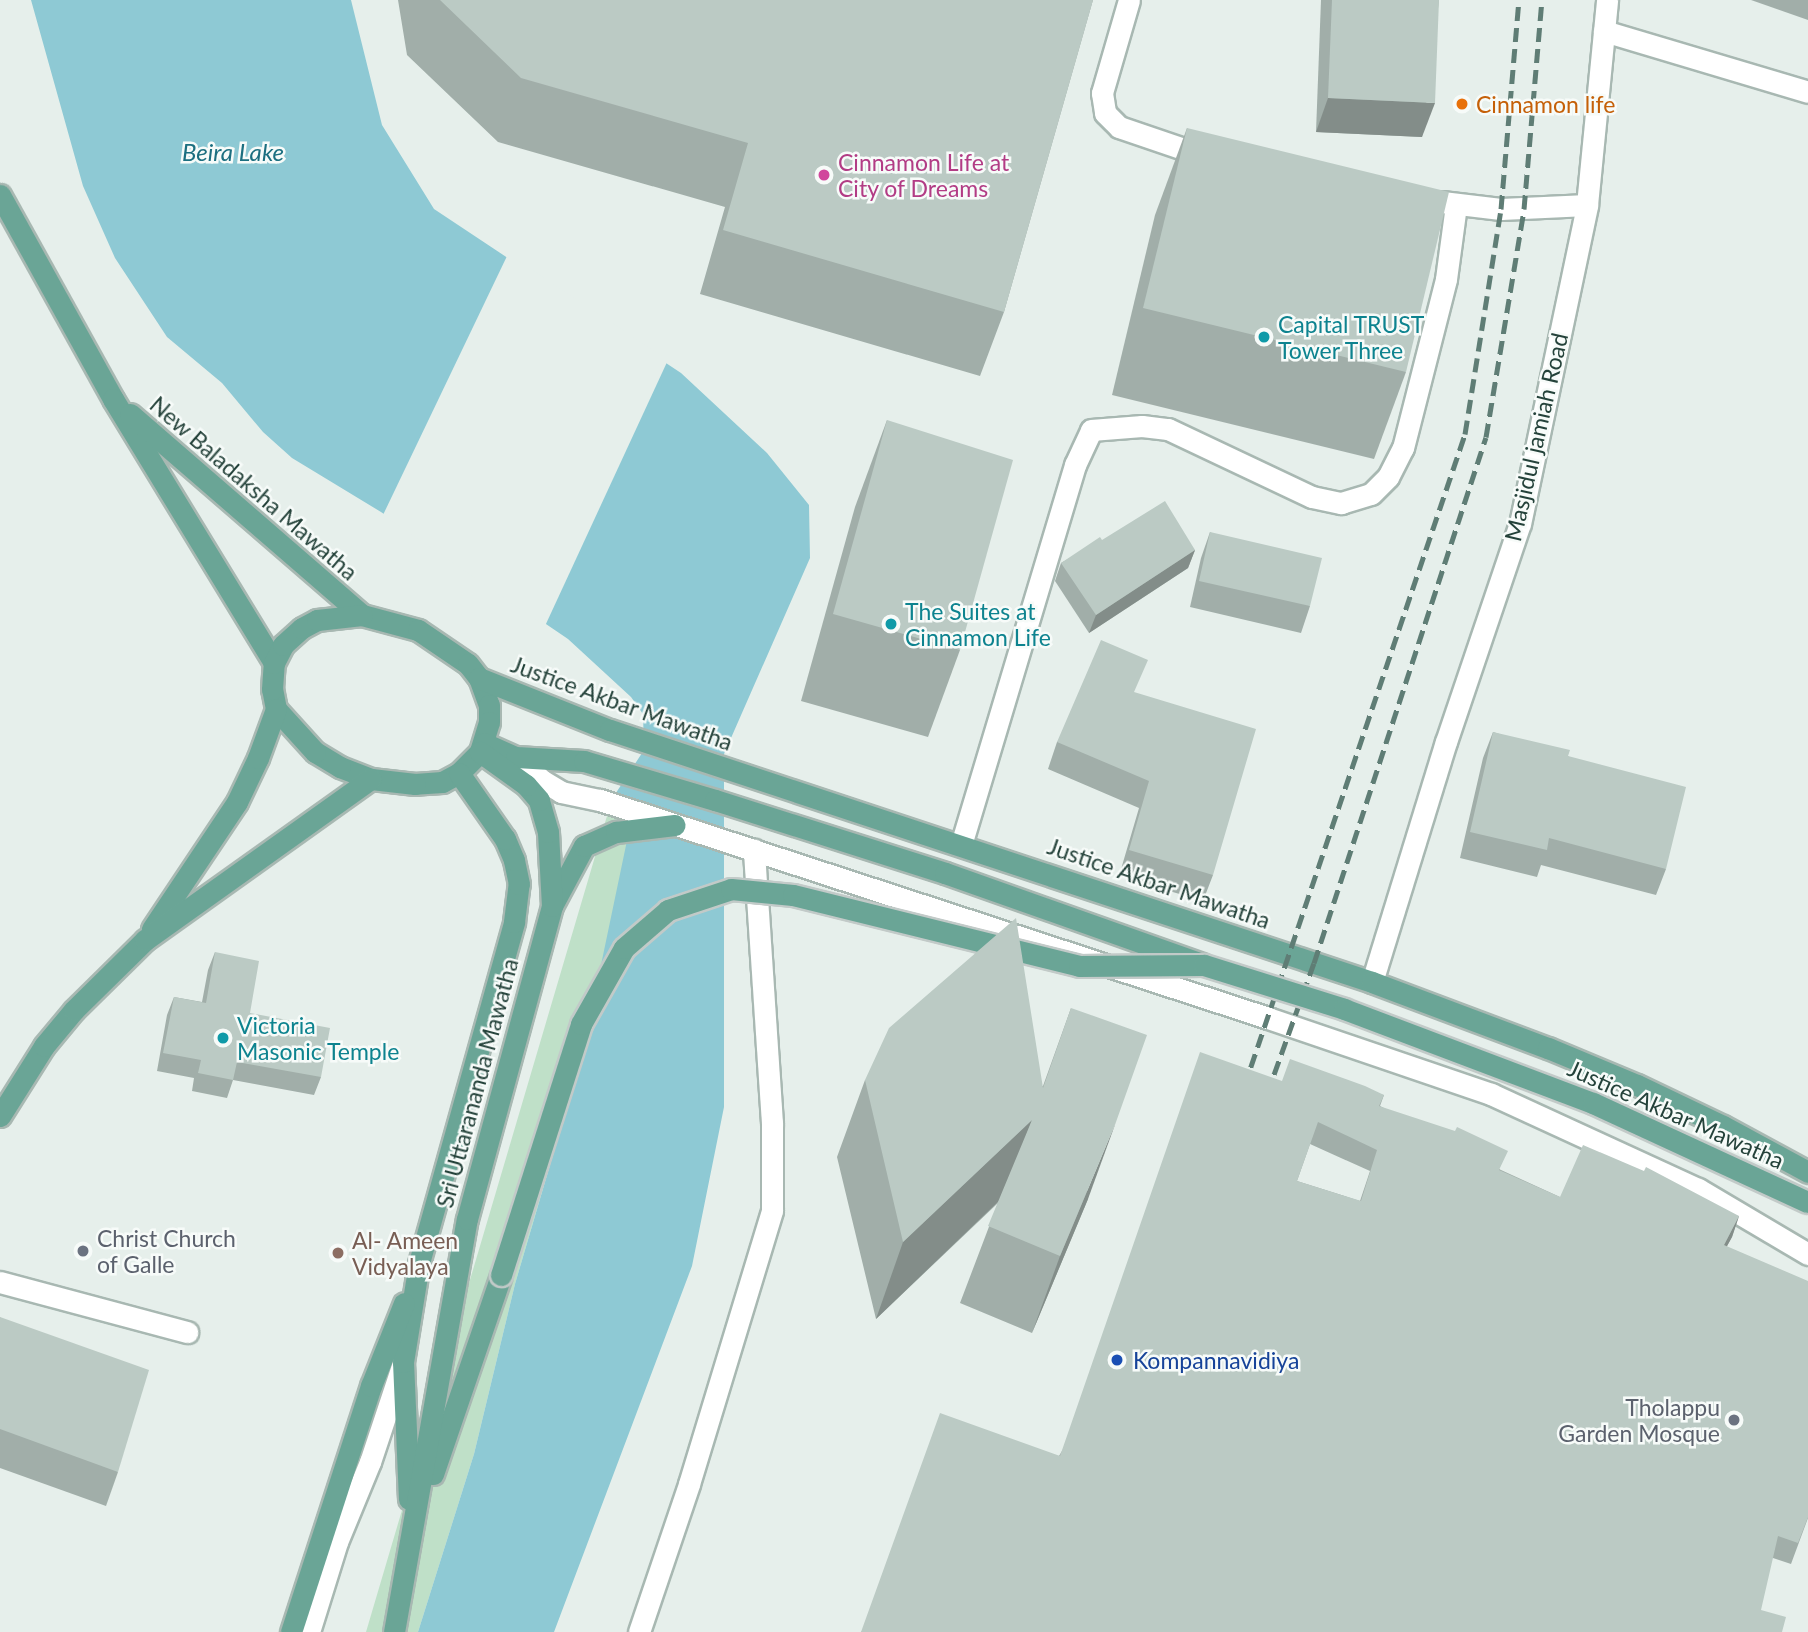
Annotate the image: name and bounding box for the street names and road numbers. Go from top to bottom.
street label: Masjidul jamiah Road [1499,330,1573,544]
street label: New Baladaksha Mawatha [144,390,364,586]
street label: Justice Akbar Mawatha [507,650,737,756]
street label: Justice Akbar Mawatha [1043,832,1275,934]
street label: Sri Uttarananda Mawatha [430,955,524,1211]
street label: Justice Akbar Mawatha [1563,1054,1789,1174]

